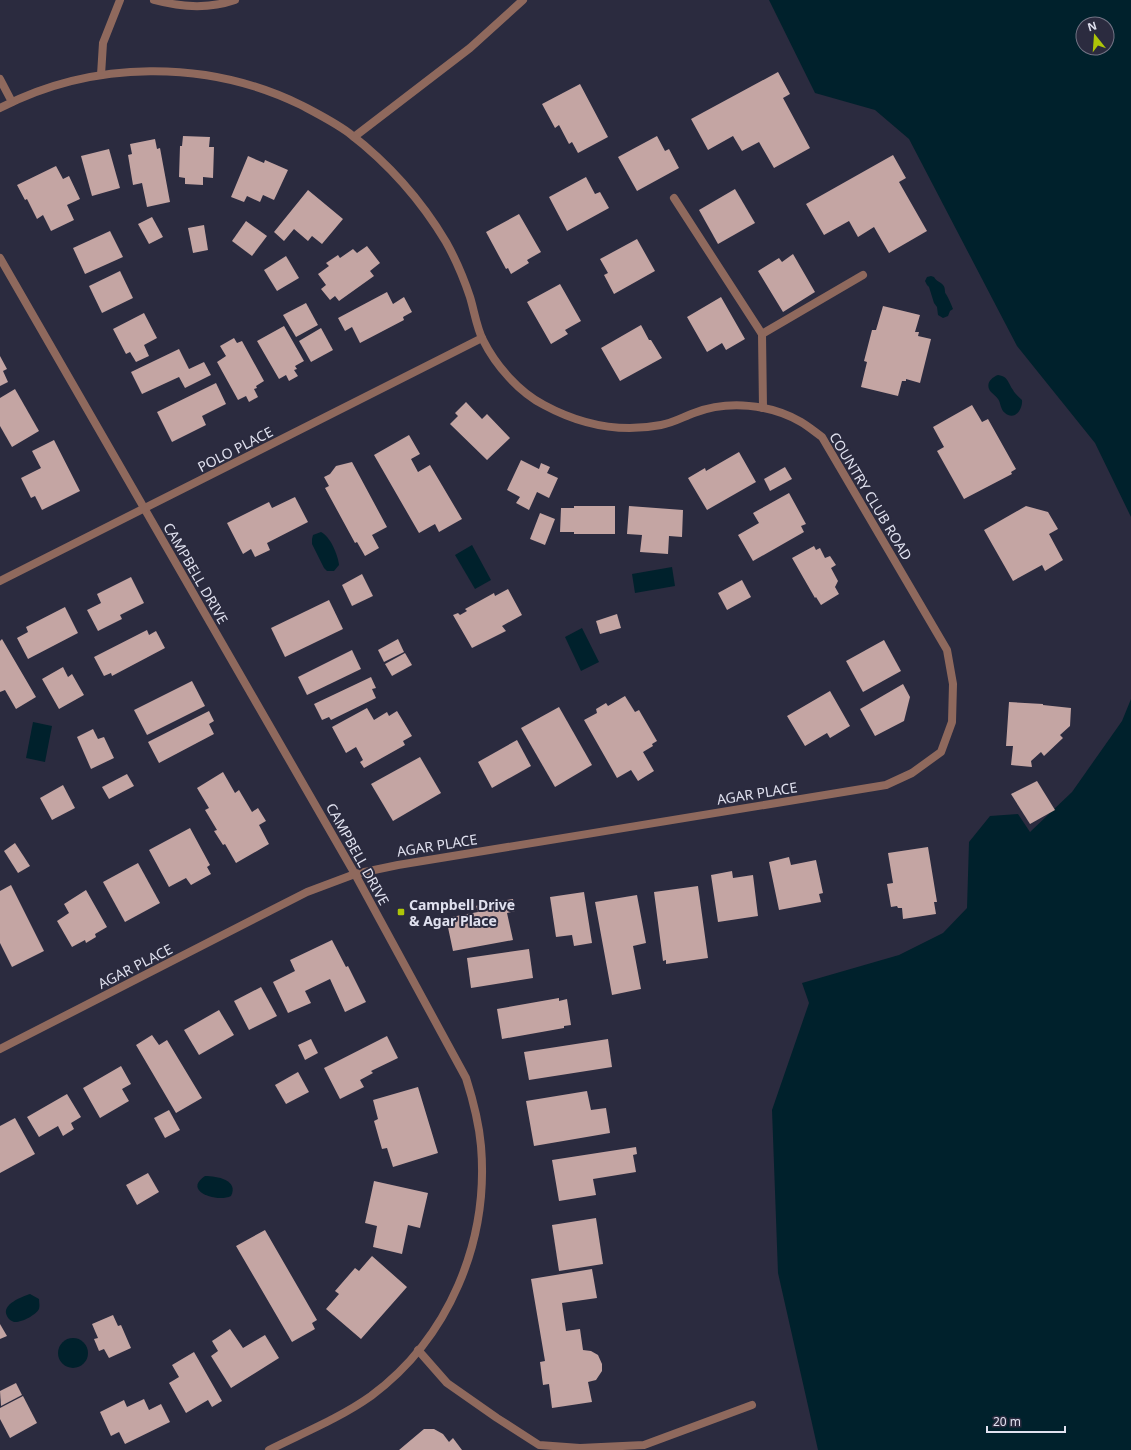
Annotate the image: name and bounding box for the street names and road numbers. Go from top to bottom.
street label: POLO PLACE [194,422,276,476]
street label: COUNTRY CLUB ROAD [825,429,917,563]
street label: CAMPBELL DRIVE [159,519,233,627]
street label: AGAR PLACE [715,777,799,809]
street label: CAMPBELL DRIVE [322,800,394,908]
street label: AGAR PLACE [395,829,479,861]
street label: AGAR PLACE [94,939,176,993]

